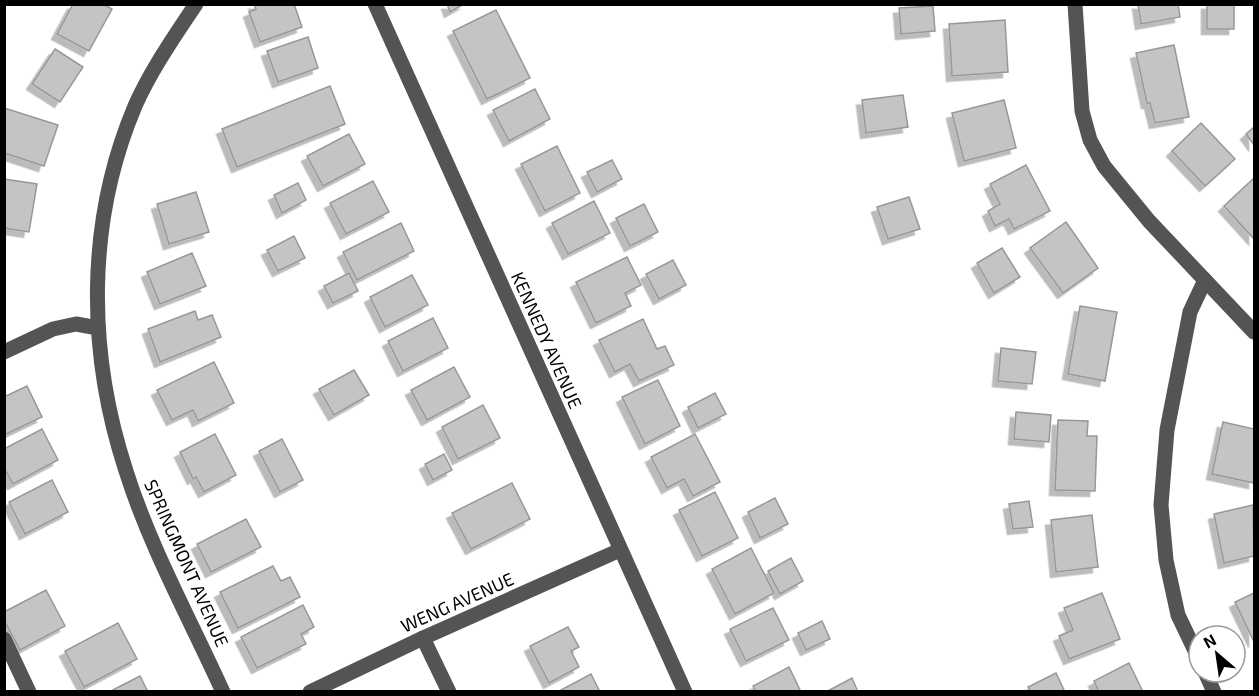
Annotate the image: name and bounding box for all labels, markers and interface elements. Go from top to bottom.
street label: KENNEDY AVENUE [507,268,587,412]
street label: SPRINGMONT AVENUE [140,476,234,650]
street label: WENG AVENUE [397,567,517,637]
north arrow [1187,624,1247,684]
text: N [1200,629,1219,652]

